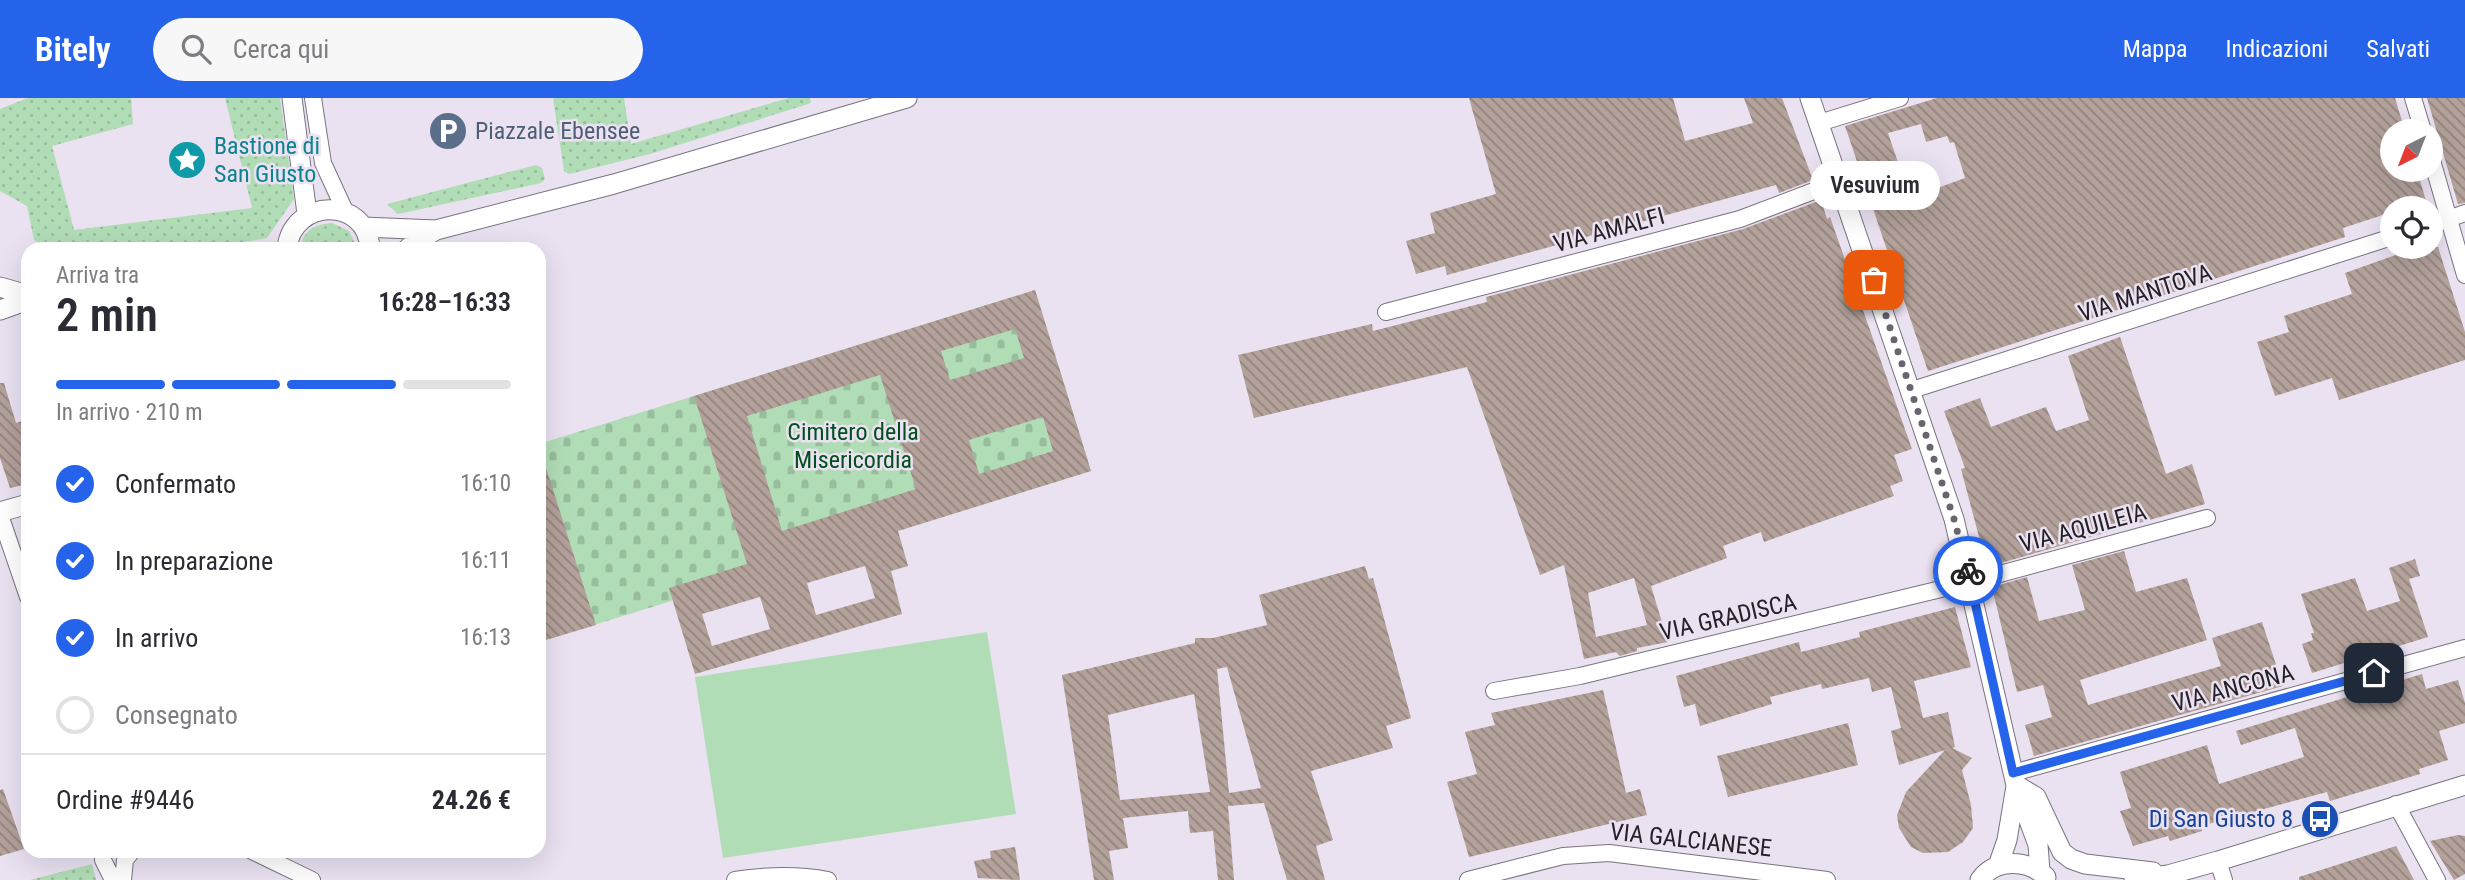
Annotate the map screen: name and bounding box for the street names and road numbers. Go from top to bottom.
street label: VIA AMALFI [1550,202,1668,258]
street label: VIA MANTOVA [2075,258,2215,328]
street label: VIA AQUILEIA [2017,498,2150,558]
street label: VIA GRADISCA [1657,588,1799,646]
street label: VIA ANCONA [2169,658,2297,718]
street label: VIA GALCIANESE [1609,818,1773,862]

